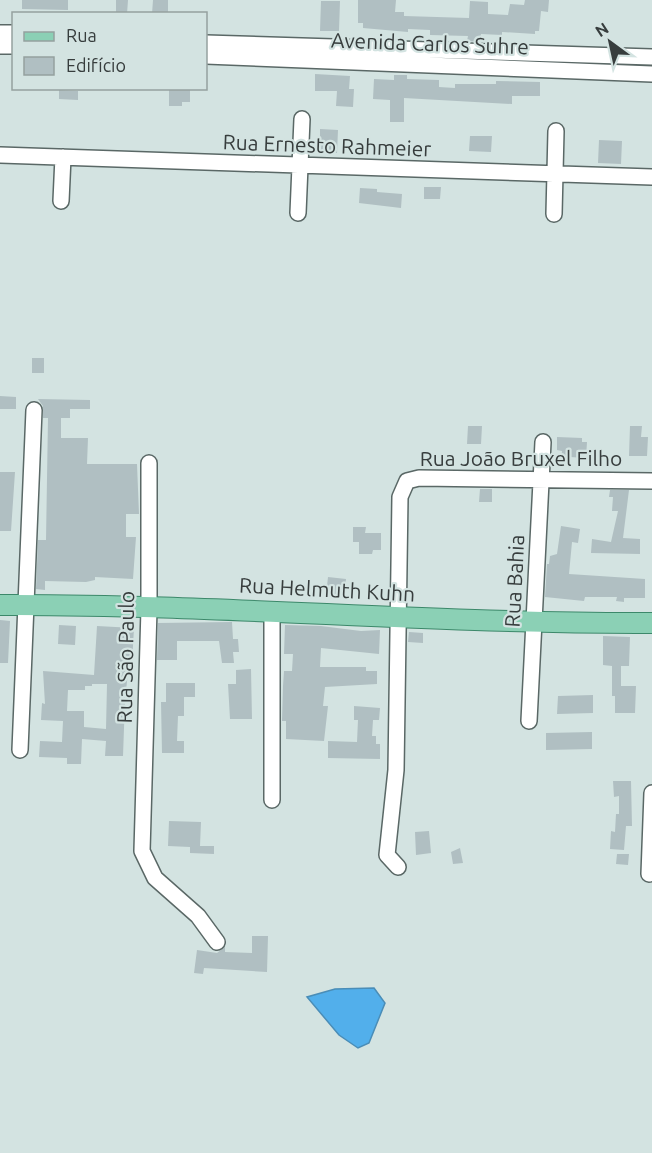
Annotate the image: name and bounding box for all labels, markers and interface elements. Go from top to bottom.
legend [12,12,207,90]
north arrow [580,12,640,72]
text: N [592,19,612,40]
text: Rua [66,25,97,45]
street label: Avenida Carlos Suhre [331,28,529,58]
text: Edifício [66,55,126,75]
street label: Rua Ernesto Rahmeier [222,129,432,161]
street label: Rua João Bruxel Filho [420,446,622,470]
street label: Rua Bahia [500,534,528,628]
street label: Rua Helmuth Kuhn [238,572,416,606]
street label: Rua São Paulo [112,591,138,723]

